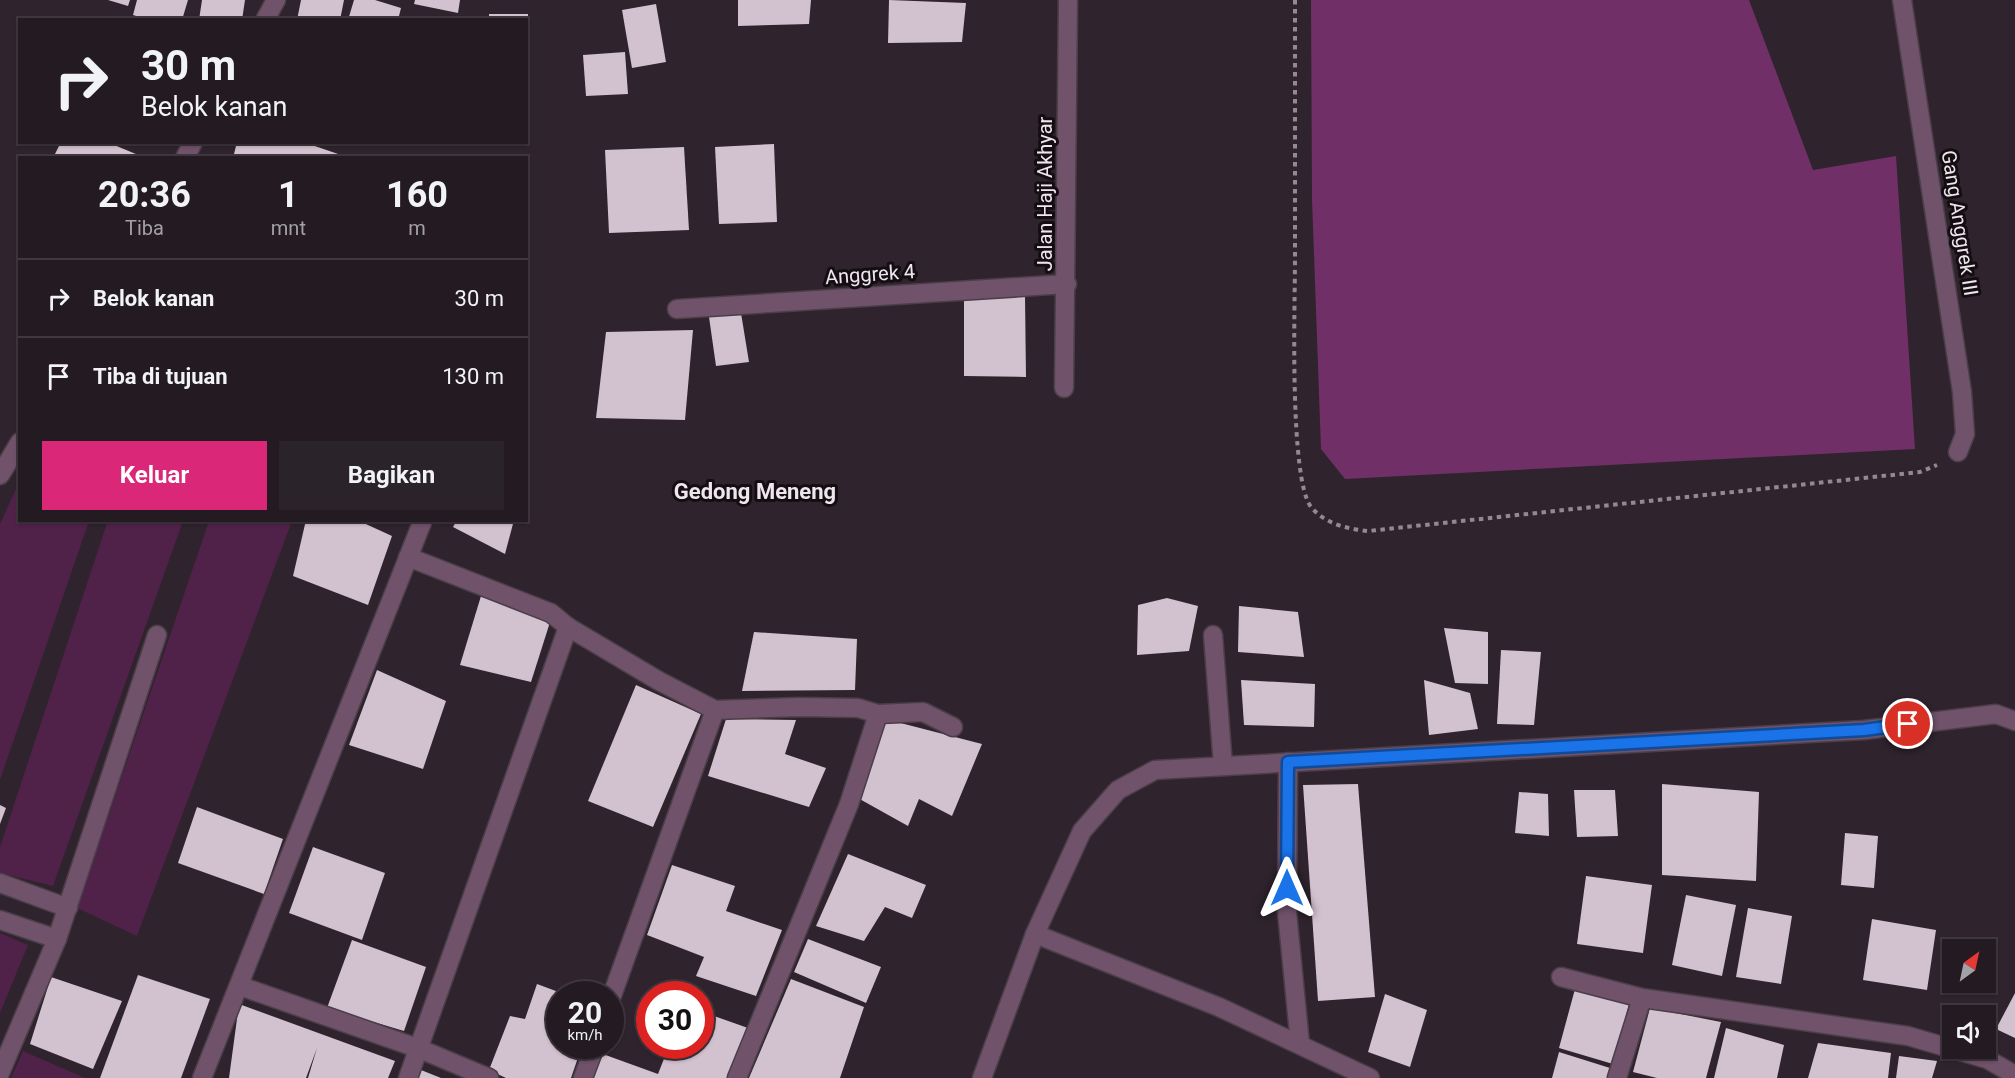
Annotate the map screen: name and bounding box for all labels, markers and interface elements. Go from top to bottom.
text: 30 m [141,41,236,90]
icon: right [42,42,120,120]
text: Belok kanan [141,91,287,123]
street label: Jalan Haji Akhyar [1033,116,1057,271]
street label: Gang Anggrek III [1937,149,1983,297]
text: 20:36 [98,174,191,216]
text: 1 [278,174,299,216]
text: 160 [386,174,448,216]
text: Tiba [125,216,164,240]
text: mnt [271,216,306,240]
text: m [408,216,426,240]
street label: Anggrek 4 [824,259,916,289]
icon: right [42,282,75,315]
text: Belok kanan [93,286,214,311]
text: 30 m [455,286,504,311]
icon: arrive [42,360,75,393]
text: Tiba di tujuan [93,364,228,389]
text: 130 m [442,364,504,389]
button: Keluar [42,441,267,510]
button: Bagikan [279,441,504,510]
district label: Gedong Meneng [674,479,836,504]
pin [1882,698,1933,749]
icon: arrive [1891,707,1924,740]
position arrow [1255,856,1319,920]
north arrow [1942,939,1996,993]
map controls [1942,939,1996,1059]
speed limit sign: 30 [636,981,714,1059]
text: 20 [568,995,602,1030]
button: sound [1942,1005,1996,1059]
text: km/h [567,1026,603,1044]

